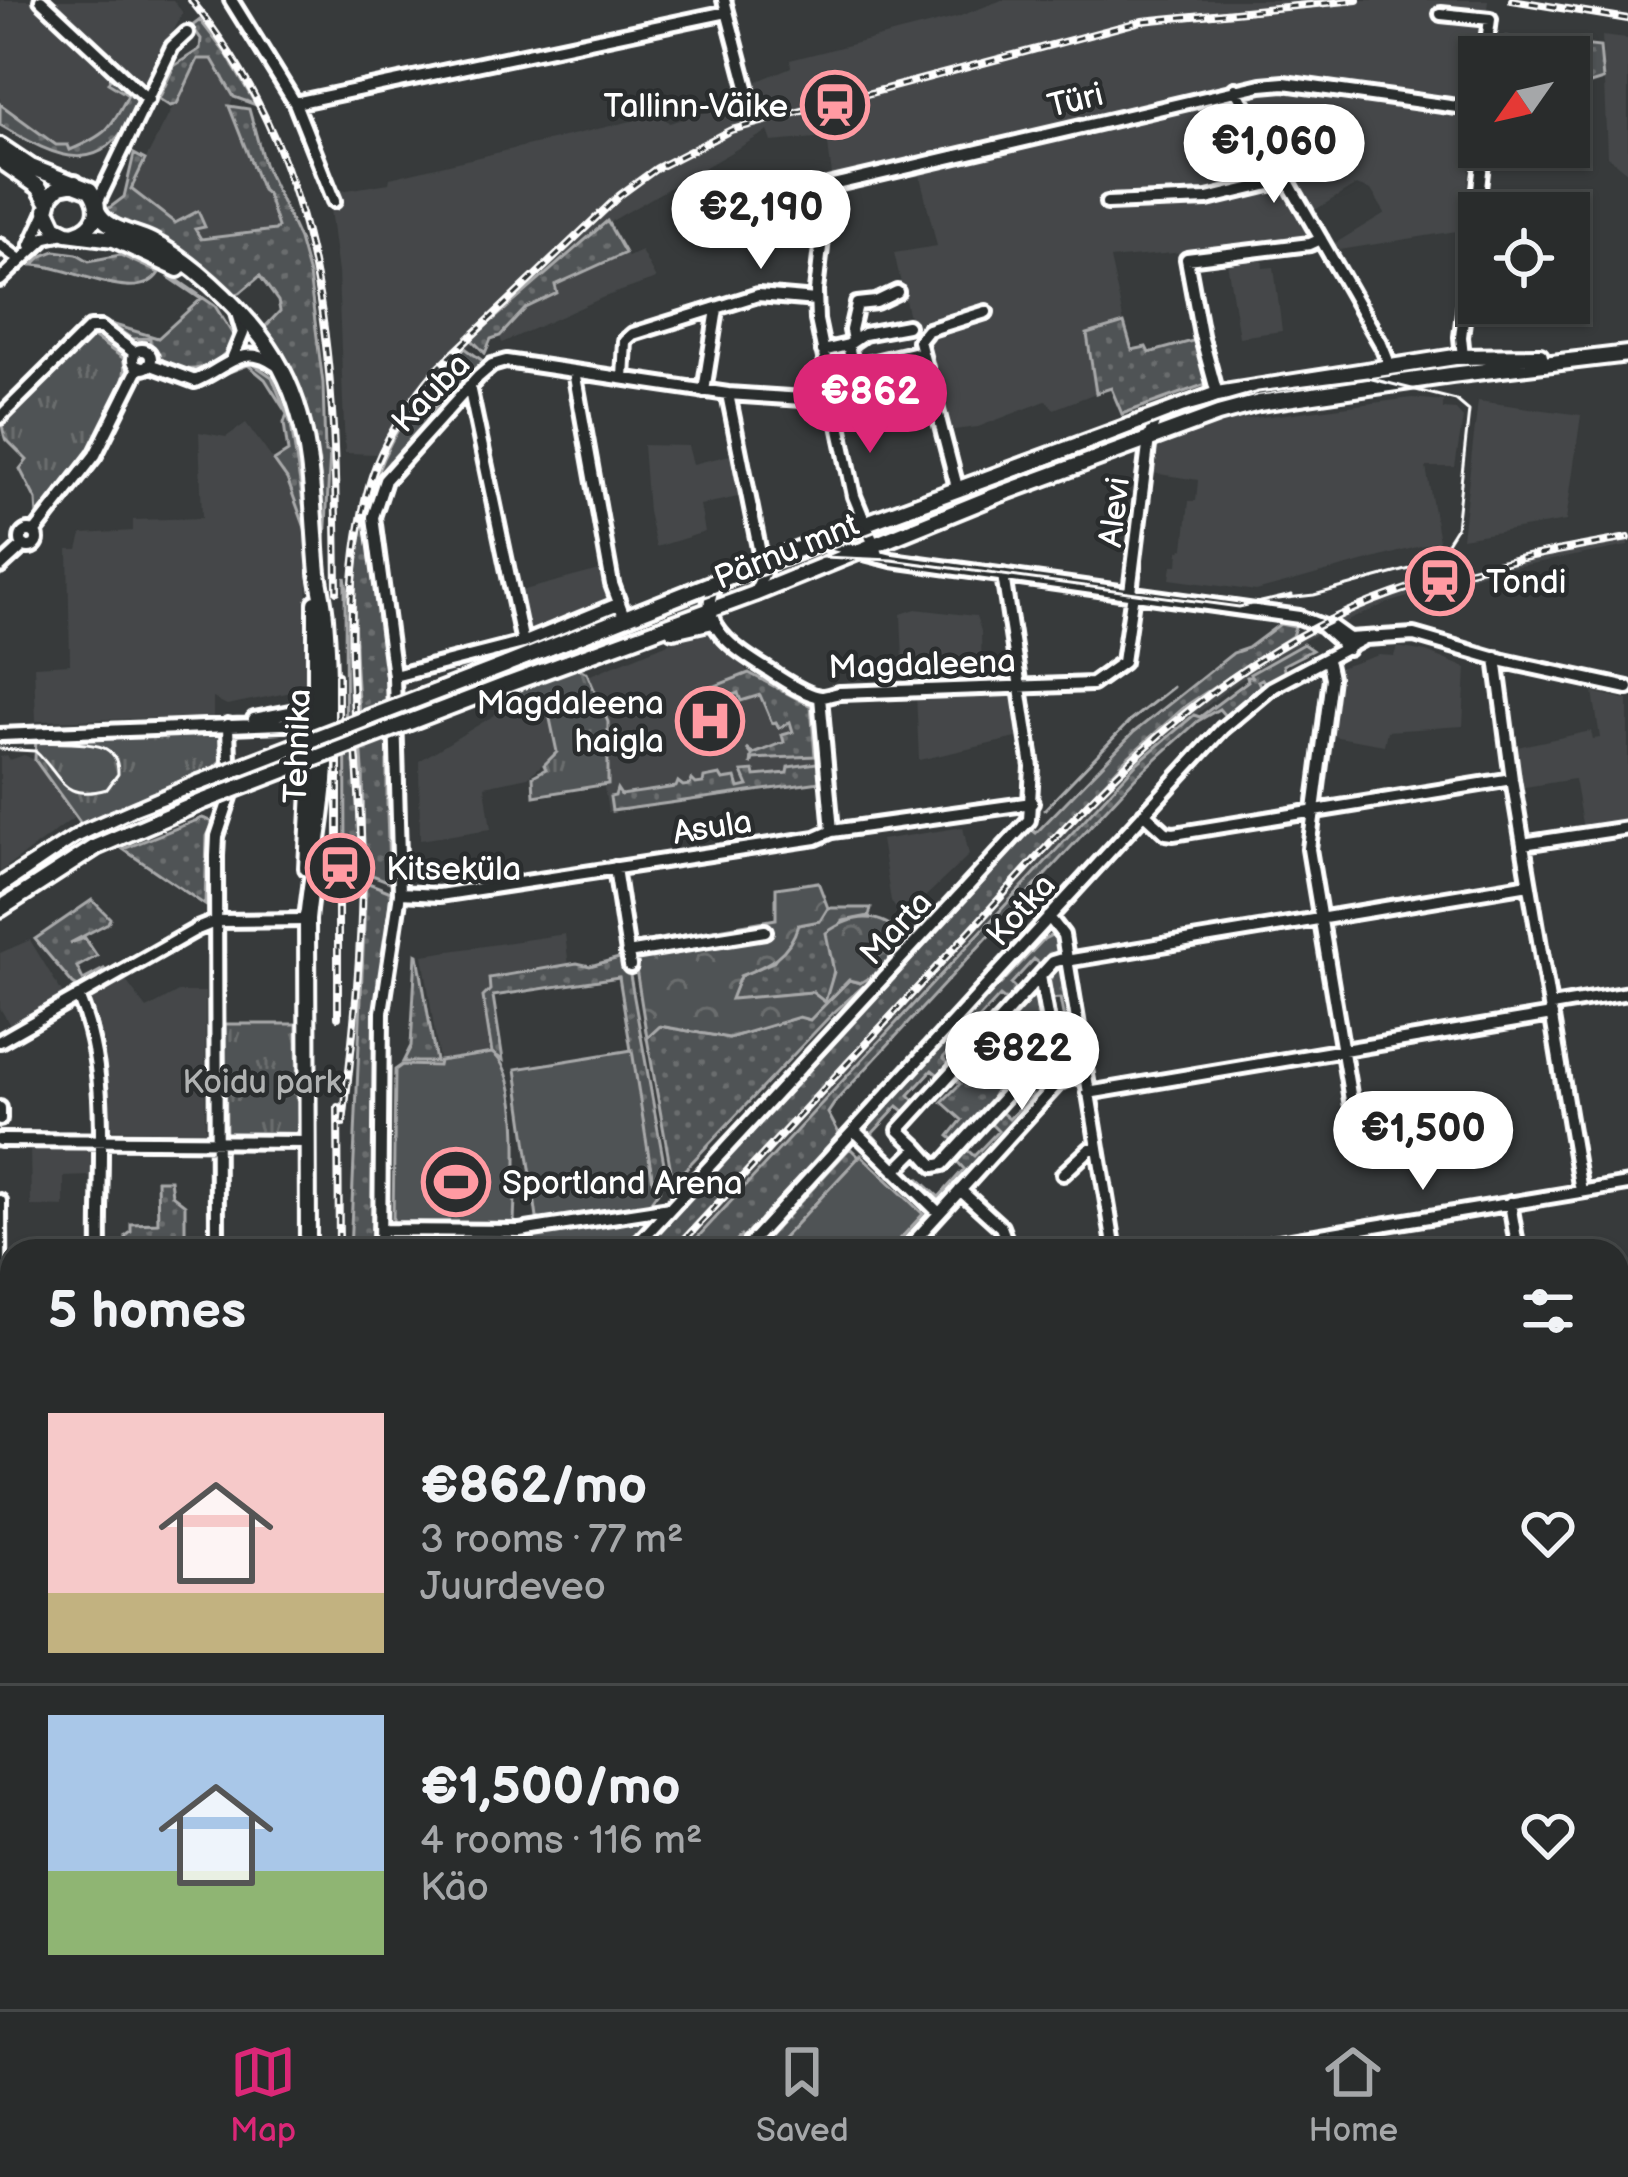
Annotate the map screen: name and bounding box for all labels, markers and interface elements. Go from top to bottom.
north arrow [1458,36,1590,168]
map controls [1458,36,1590,324]
station icon: Tallinn-Väike [800,70,870,140]
street label: Türi [1044,75,1107,127]
place label: Tallinn-Väike [604,87,788,127]
pin: €1,060 [1176,104,1372,206]
text: €1,060 [1211,119,1337,166]
pin: €2,190 [663,170,859,272]
text: €2,190 [699,185,824,232]
button: locate [1458,192,1590,324]
street label: Kauba [384,345,479,442]
pin: €862 [799,354,941,456]
text: €862 [820,369,920,416]
street label: Alevi [1091,475,1139,550]
street label: Pärnu mnt [709,505,865,599]
station icon: Tondi [1405,546,1475,616]
place label: Tondi [1486,563,1566,603]
street label: Magdaleena [828,642,1016,688]
place label: Magdaleena haigla [477,684,664,762]
hospital icon: Magdaleena haigla [675,686,745,756]
street label: Tehnika [276,688,320,804]
street label: Asula [670,802,755,854]
station icon: Kitseküla [305,833,375,903]
place label: Kitseküla [386,850,521,890]
street label: Kotka [979,866,1064,955]
street label: Marta [852,883,941,974]
pin: €822 [951,1011,1093,1113]
text: €822 [972,1026,1072,1073]
park label: Koidu park [182,1063,343,1103]
pin: €1,500 [1325,1091,1521,1193]
text: €1,500 [1360,1106,1486,1153]
sports icon: Sportland Arena [421,1147,491,1217]
place label: Sportland Arena [502,1164,743,1204]
icon: filters [1515,1278,1581,1344]
text: 5 homes [48,1281,246,1342]
text: €862/mo [420,1456,647,1517]
icon: home [144,1461,288,1605]
icon: heart [1515,1500,1581,1566]
text: 3 rooms · 77 m² [420,1517,684,1564]
text: Juurdeveo [420,1564,606,1611]
text: €1,500/mo [420,1757,681,1818]
icon: home [144,1763,288,1907]
icon: heart [1515,1802,1581,1868]
text: 4 rooms · 116 m² [420,1818,703,1865]
text: Käo [420,1865,489,1912]
tab: Map [230,2039,296,2151]
tab: Saved [756,2039,849,2151]
tab: Home [1308,2039,1398,2151]

